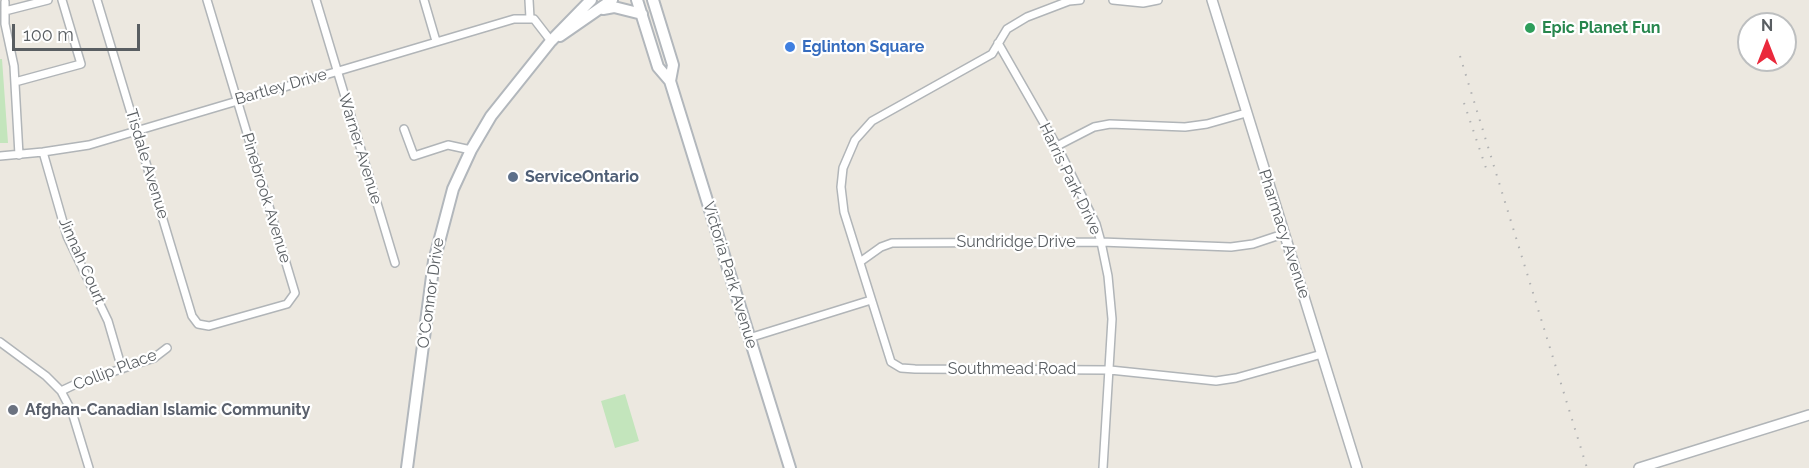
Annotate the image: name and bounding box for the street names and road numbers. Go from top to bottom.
street label: Bartley Drive [233,65,329,109]
street label: Warner Avenue [334,91,386,207]
street label: Tisdale Avenue [121,107,173,221]
street label: Harris Park Drive [1035,120,1105,238]
street label: Pinebrook Avenue [237,131,295,265]
street label: Pharmacy Avenue [1254,167,1314,301]
street label: Victoria Park Avenue [698,199,762,351]
street label: Jinnah Court [54,215,110,307]
street label: Sundridge Drive [956,232,1076,252]
street label: O'Connor Drive [414,236,448,350]
street label: Collip Place [71,345,159,395]
street label: Southmead Road [948,359,1076,379]

